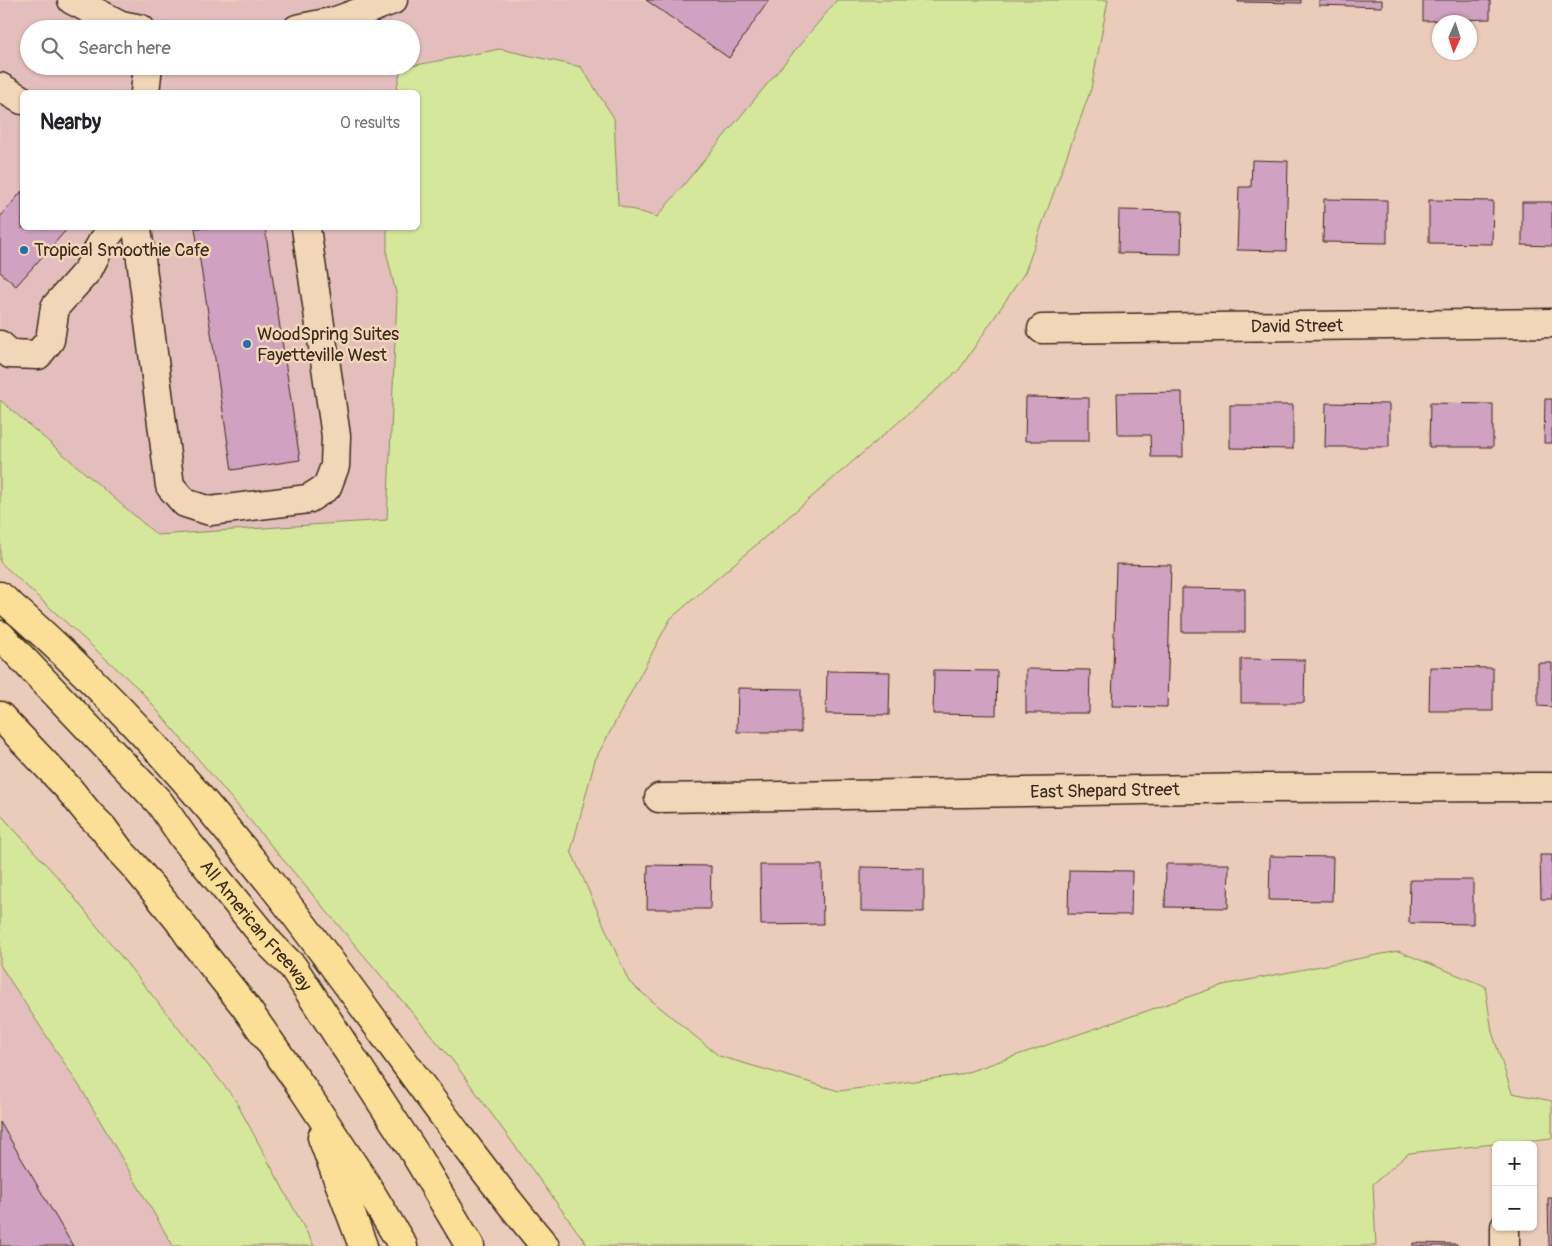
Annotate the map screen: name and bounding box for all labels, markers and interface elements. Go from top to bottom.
north arrow [1432,15,1477,60]
search box [20,20,420,75]
icon: search [38,34,66,62]
text: Search here [78,36,171,60]
text: Nearby [40,109,101,136]
text: 0 results [340,113,400,133]
place label: Tropical Smoothie Cafe [34,239,209,262]
marker: Tropical Smoothie Cafe [18,244,30,256]
street label: David Street [1251,314,1344,339]
place label: WoodSpring Suites Fayetteville West [257,323,399,367]
marker: WoodSpring Suites Fayetteville West [241,338,253,350]
street label: East Shepard Street [1030,778,1181,804]
street label: All American Freeway [195,856,317,996]
map controls [1492,1141,1537,1231]
button: + [1492,1141,1537,1186]
button: − [1492,1186,1537,1231]

